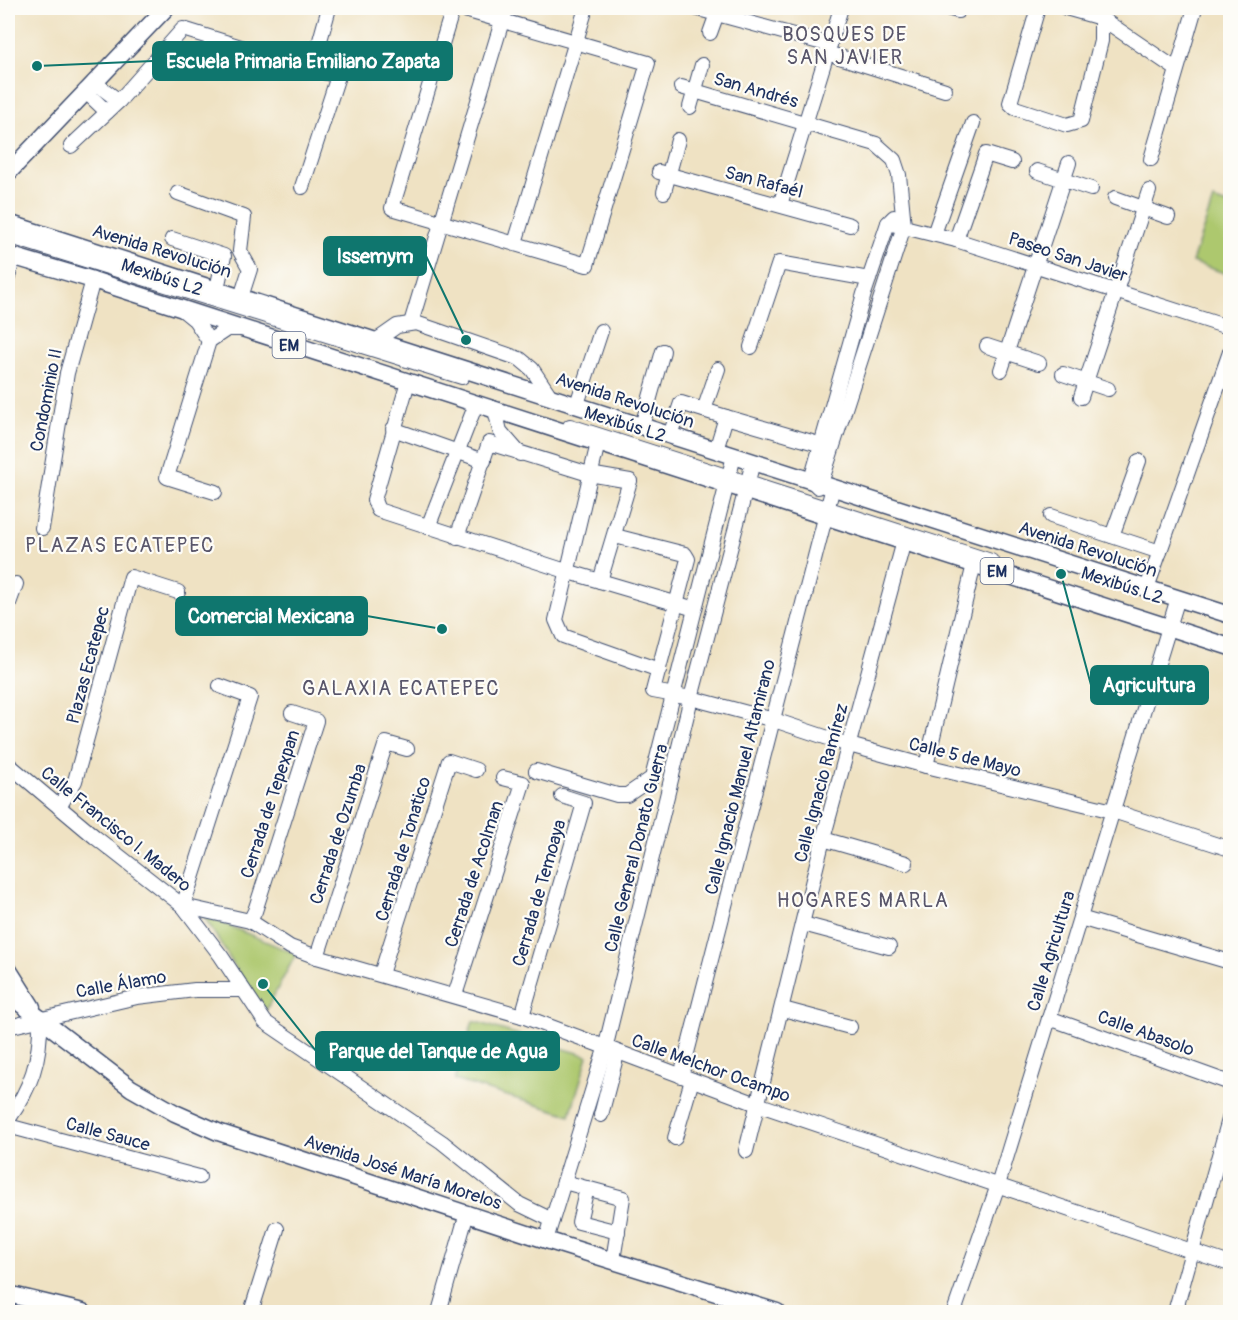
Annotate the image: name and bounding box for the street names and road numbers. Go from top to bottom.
street label: San Andrés [711,67,801,114]
street label: San Rafaél [722,161,805,204]
street label: Avenida Revolución [89,219,234,284]
street label: Paseo San Javier [1005,227,1131,288]
street label: Mexibús L2 [118,254,206,301]
road number: EM [272,332,306,358]
street label: Condominio II [25,347,68,454]
street label: Avenida Revolución [553,367,697,434]
street label: Mexibús L2 [581,401,669,448]
street label: Avenida Revolución [1016,516,1160,583]
road number: EM [980,558,1014,584]
street label: Mexibús L2 [1078,562,1166,609]
street label: Plazas Ecatepec [62,604,115,727]
street label: Calle Ignacio Manuel Altamirano [700,657,781,897]
street label: Calle Ignacio Ramírez [789,701,854,865]
street label: Cerrada de Tepexpan [236,727,305,881]
street label: Calle 5 de Mayo [906,732,1024,783]
street label: Calle General Donato Guerra [599,742,674,955]
street label: Cerrada de Ozumba [305,761,372,907]
street label: Calle Francisco I. Madero [36,762,196,897]
street label: Cerrada de Tonatico [371,774,437,924]
street label: Cerrada de Acolman [440,798,509,950]
street label: Cerrada de Temoaya [508,817,571,969]
street label: Calle Agricultura [1022,888,1081,1014]
street label: Calle Álamo [74,965,168,1004]
street label: Calle Abasolo [1094,1005,1198,1062]
street label: Calle Melchor Ocampo [628,1029,794,1108]
street label: Calle Sauce [63,1112,153,1157]
street label: Avenida José María Morelos [301,1130,504,1215]

